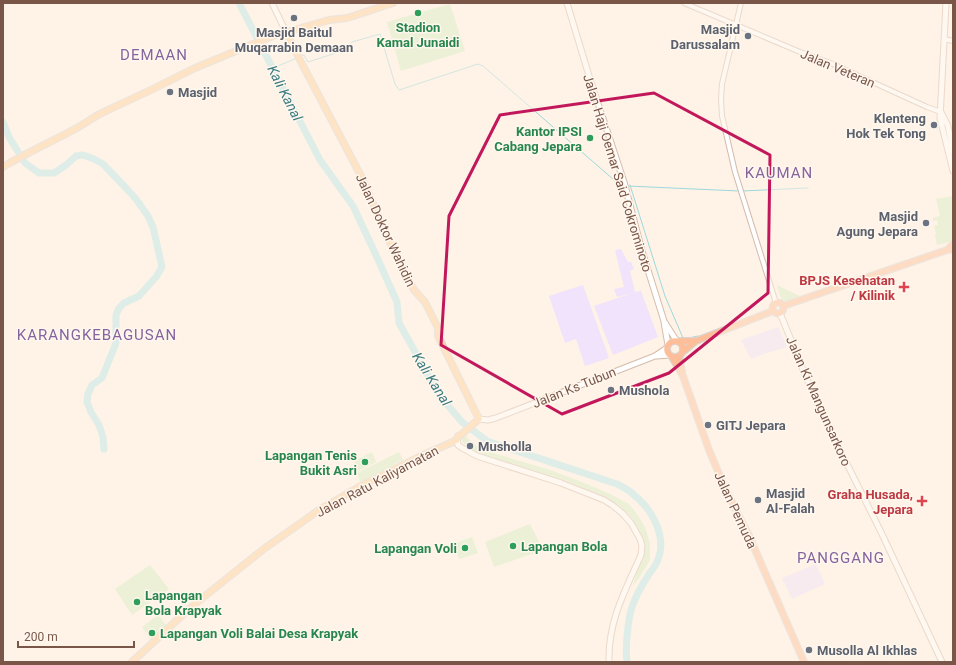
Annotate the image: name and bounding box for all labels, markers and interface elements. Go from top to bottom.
marker: Stadion Kamal Junaidi [413,8,423,18]
marker: Masjid Baitul Muqarrabin Demaan [289,13,299,23]
place label: Stadion Kamal Junaidi [376,20,460,50]
place label: Masjid Darussalam [671,22,740,52]
place label: Masjid Baitul Muqarrabin Demaan [235,25,353,55]
marker: Masjid Darussalam [743,31,753,41]
district label: DEMAAN [120,46,188,64]
street label: Jalan Veteran [798,46,877,91]
water label: Kali Kanal [264,63,306,124]
street label: Jalan Haji Oemar Said Cokrominoto [580,72,655,274]
place label: Masjid [178,85,217,100]
marker: Masjid [165,87,175,97]
place label: Klenteng Hok Tek Tong [846,111,926,141]
marker: Klenteng Hok Tek Tong [929,120,939,130]
place label: Kantor IPSI Cabang Jepara [494,124,582,154]
marker: Kantor IPSI Cabang Jepara [585,133,595,143]
district label: KAUMAN [745,164,813,182]
street label: Jalan Doktor Wahidin [353,171,418,289]
place label: Masjid Agung Jepara [837,209,918,239]
marker: Masjid Agung Jepara [921,218,931,228]
place label: BPJS Kesehatan / Kilinik [799,273,896,303]
marker: BPJS Kesehatan / Kilinik [898,281,910,293]
district label: KARANGKEBAGUSAN [17,326,177,344]
street label: Jalan Ki Mangunsarkoro [783,334,854,468]
water label: Kali Kanal [409,349,455,409]
street label: Jalan Ks Tubun [530,364,618,411]
place label: Mushola [619,383,669,398]
marker: Mushola [606,385,616,395]
place label: GITJ Jepara [716,418,786,433]
marker: GITJ Jepara [703,420,713,430]
place label: Musholla [478,439,532,454]
marker: Musholla [465,441,475,451]
street label: Jalan Ratu Kaliyamatan [314,443,441,520]
place label: Lapangan Tenis Bukit Asri [265,448,357,478]
marker: Lapangan Tenis Bukit Asri [360,457,370,467]
street label: Jalan Pemuda [711,469,760,551]
place label: Masjid Al-Falah [766,486,815,516]
place label: Graha Husada, Jepara [828,487,913,517]
marker: Masjid Al-Falah [753,495,763,505]
marker: Graha Husada, Jepara [916,495,928,507]
place label: Lapangan Bola [521,539,608,554]
place label: Lapangan Voli [374,541,457,556]
marker: Lapangan Bola [508,541,518,551]
marker: Lapangan Voli [460,543,470,553]
district label: PANGGANG [797,549,885,567]
place label: Lapangan Bola Krapyak [145,588,223,618]
marker: Lapangan Bola Krapyak [132,597,142,607]
scale bar [18,623,134,649]
place label: Lapangan Voli Balai Desa Krapyak [160,626,359,641]
marker: Lapangan Voli Balai Desa Krapyak [147,628,157,638]
text: 200 m [24,630,58,644]
place label: Musolla Al Ikhlas [817,643,918,658]
marker: Musolla Al Ikhlas [804,645,814,655]

